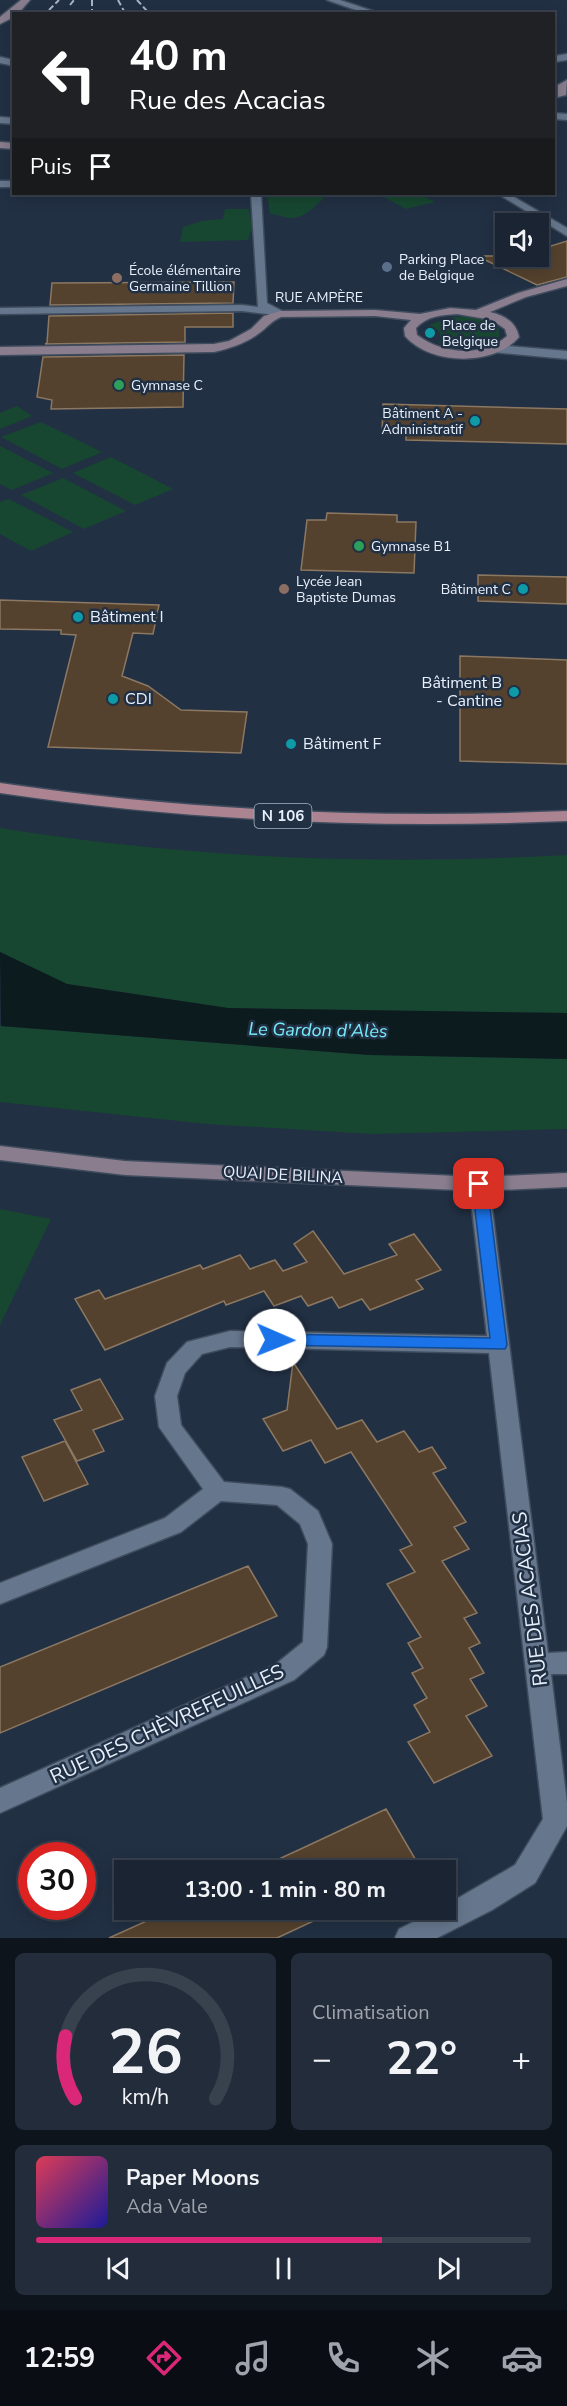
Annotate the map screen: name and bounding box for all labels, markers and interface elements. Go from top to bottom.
text: 40 m [129,28,228,85]
icon: left [30,36,108,114]
text: Rue des Acacias [129,82,326,119]
icon: arrive [84,150,117,183]
text: Puis [30,152,72,182]
map controls [495,213,549,267]
button: sound [495,213,549,267]
place label: Parking Place de Belgique [399,250,484,285]
marker: Parking Place de Belgique [380,260,394,274]
place label: École élémentaire Germaine Tillion [129,261,241,296]
marker: École élémentaire Germaine Tillion [110,271,124,285]
street label: RUE AMPÈRE [275,288,363,307]
place label: Place de Belgique [442,316,498,351]
marker: Place de Belgique [423,326,437,340]
place label: Gymnase C [131,376,203,395]
marker: Gymnase C [112,378,126,392]
place label: Bâtiment A - Administratif [382,404,463,439]
marker: Bâtiment A - Administratif [468,414,482,428]
place label: Gymnase B1 [371,537,451,556]
marker: Gymnase B1 [352,539,366,553]
place label: Lycée Jean Baptiste Dumas [296,572,396,607]
place label: Bâtiment C [441,580,511,599]
marker: Lycée Jean Baptiste Dumas [277,582,291,596]
marker: Bâtiment C [516,582,530,596]
place label: Bâtiment I [90,606,164,628]
marker: Bâtiment I [71,610,85,624]
place label: Bâtiment B - Cantine [422,672,502,712]
marker: Bâtiment B - Cantine [507,685,521,699]
place label: CDI [125,688,152,710]
marker: CDI [106,692,120,706]
place label: Bâtiment F [303,733,382,755]
marker: Bâtiment F [284,737,298,751]
road number: N 106 [254,804,312,828]
water label: Le Gardon d'Alès [248,1017,388,1043]
pin [453,1158,504,1209]
street label: QUAI DE BILINA [222,1161,344,1189]
icon: arrive [462,1167,495,1200]
position arrow [243,1308,307,1372]
street label: RUE DES ACACIAS [506,1510,554,1688]
street label: RUE DES CHÈVREFEUILLES [46,1658,288,1790]
speed limit sign: 30 [18,1842,96,1920]
text: 13:00 · 1 min · 80 m [184,1875,386,1905]
text: Climatisation [312,1999,430,2026]
text: 26 [108,2010,183,2095]
text: 22° [386,2029,457,2090]
text: − [312,2037,332,2082]
text: + [511,2037,531,2082]
text: km/h [122,2082,169,2112]
text: Paper Moons [126,2163,260,2193]
text: Ada Vale [126,2193,208,2220]
icon: previous [102,2252,135,2285]
icon: pause [267,2252,300,2285]
icon: next [432,2252,465,2285]
icon: directions [143,2337,185,2379]
icon: music [232,2337,274,2379]
icon: phone [322,2337,364,2379]
icon: climate [412,2337,454,2379]
icon: car [501,2337,543,2379]
text: 12:59 [24,2340,95,2377]

